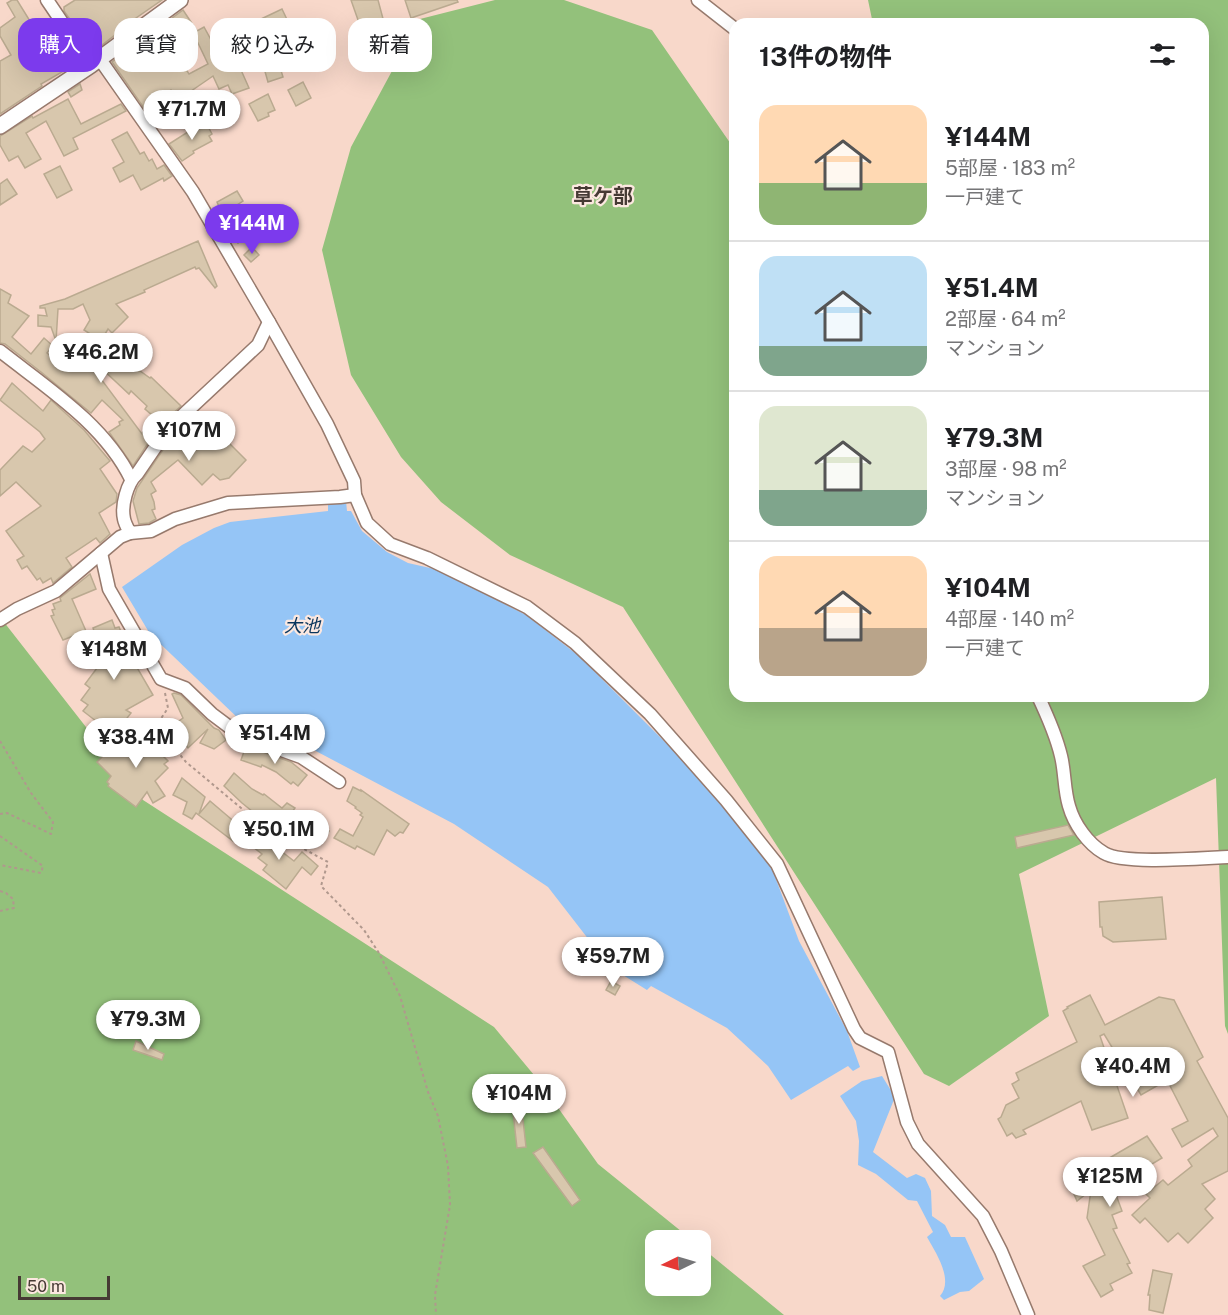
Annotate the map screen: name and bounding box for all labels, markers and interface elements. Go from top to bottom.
chip: 購入 [18,18,102,72]
chip: 賃貸 [114,18,198,72]
chip: 絞り込み [210,18,336,72]
chip: 新着 [348,18,432,72]
icon: filters [1146,38,1179,71]
text: 13件の物件 [759,41,891,72]
pin: ¥71.7M [143,90,241,141]
text: ¥71.7M [157,97,227,121]
text: ¥144M [945,121,1031,152]
icon: home [807,129,879,201]
text: 5部屋 · 183 m² [945,156,1075,180]
district label: 草ケ部 [573,184,633,208]
text: 一戸建て [945,185,1025,209]
pin: ¥144M [210,204,294,255]
text: ¥144M [219,211,285,235]
text: ¥51.4M [945,272,1039,303]
icon: home [807,280,879,352]
text: 2部屋 · 64 m² [945,307,1066,331]
pin: ¥46.2M [52,333,150,384]
text: マンション [945,336,1045,360]
text: ¥46.2M [63,340,139,364]
pin: ¥107M [147,411,231,462]
text: ¥107M [156,418,222,442]
text: ¥79.3M [945,422,1043,453]
icon: home [807,430,879,502]
text: 3部屋 · 98 m² [945,457,1067,481]
text: マンション [945,486,1045,510]
text: ¥104M [945,572,1031,603]
icon: home [807,580,879,652]
text: 4部屋 · 140 m² [945,607,1074,631]
water label: 大池 [284,615,322,636]
pin: ¥148M [72,630,156,681]
text: 一戸建て [945,636,1025,660]
text: ¥148M [81,637,147,661]
pin: ¥51.4M [226,714,324,765]
pin: ¥38.4M [87,718,185,769]
text: ¥51.4M [239,721,311,745]
text: ¥38.4M [98,725,174,749]
pin: ¥50.1M [230,810,328,861]
text: ¥50.1M [243,817,315,841]
pin: ¥59.7M [564,937,662,988]
text: ¥59.7M [576,944,650,968]
pin: ¥79.3M [99,1000,197,1051]
text: ¥79.3M [110,1007,186,1031]
pin: ¥40.4M [1084,1047,1182,1098]
text: ¥40.4M [1095,1054,1171,1078]
pin: ¥104M [477,1074,561,1125]
text: ¥104M [486,1081,552,1105]
pin: ¥125M [1068,1157,1152,1208]
text: ¥125M [1077,1164,1143,1188]
north arrow [645,1230,711,1296]
map controls [645,1230,711,1296]
scale bar [18,1273,110,1300]
text: 50 m [27,1277,65,1296]

